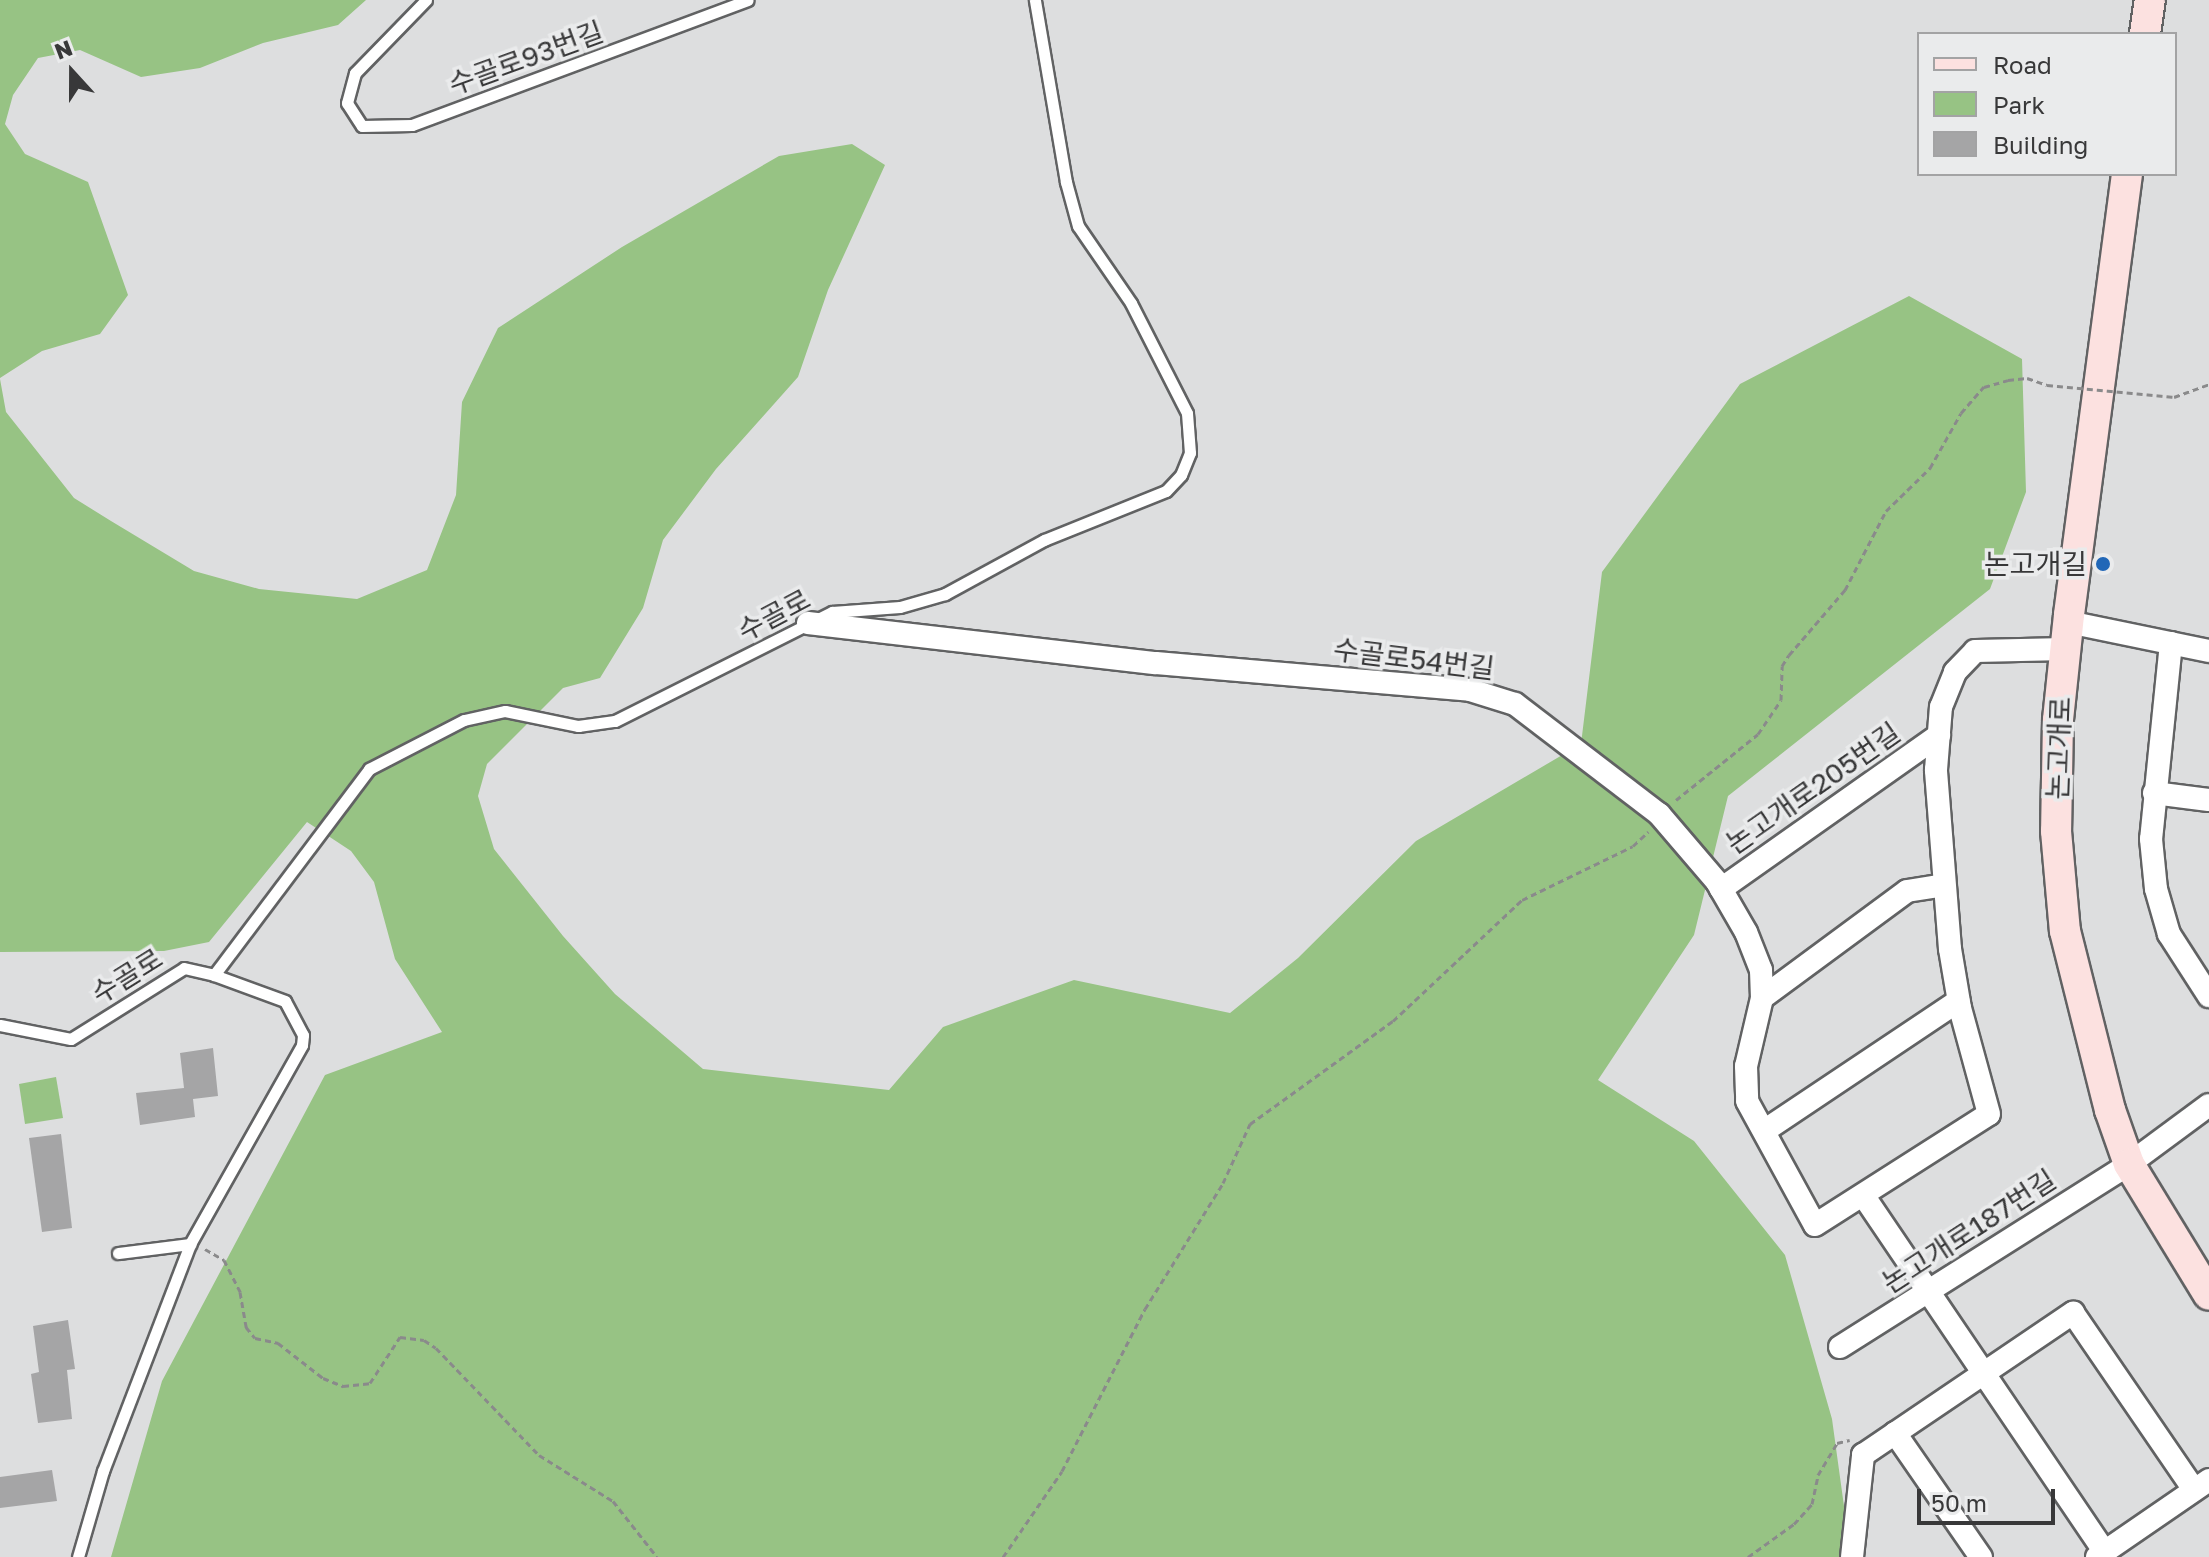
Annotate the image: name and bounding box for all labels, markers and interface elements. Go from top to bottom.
street label: 수골로93번길 [444,14,608,102]
north arrow [32,32,112,112]
legend [1917,32,2177,176]
text: N [51,34,76,65]
text: Road [1993,50,2052,79]
text: Park [1993,90,2045,119]
text: Building [1993,130,2088,159]
place label: 논고개길 [1984,547,2087,581]
marker: 논고개길 [2094,555,2112,573]
street label: 수골로 [732,582,816,648]
street label: 수골로54번길 [1331,632,1497,686]
street label: 논고개로 [2040,696,2078,800]
street label: 논고개로205번길 [1720,716,1906,860]
street label: 수골로 [85,941,169,1011]
street label: 논고개로187번길 [1876,1162,2062,1300]
scale bar [1921,1473,2059,1523]
text: 50 m [1931,1488,1987,1517]

